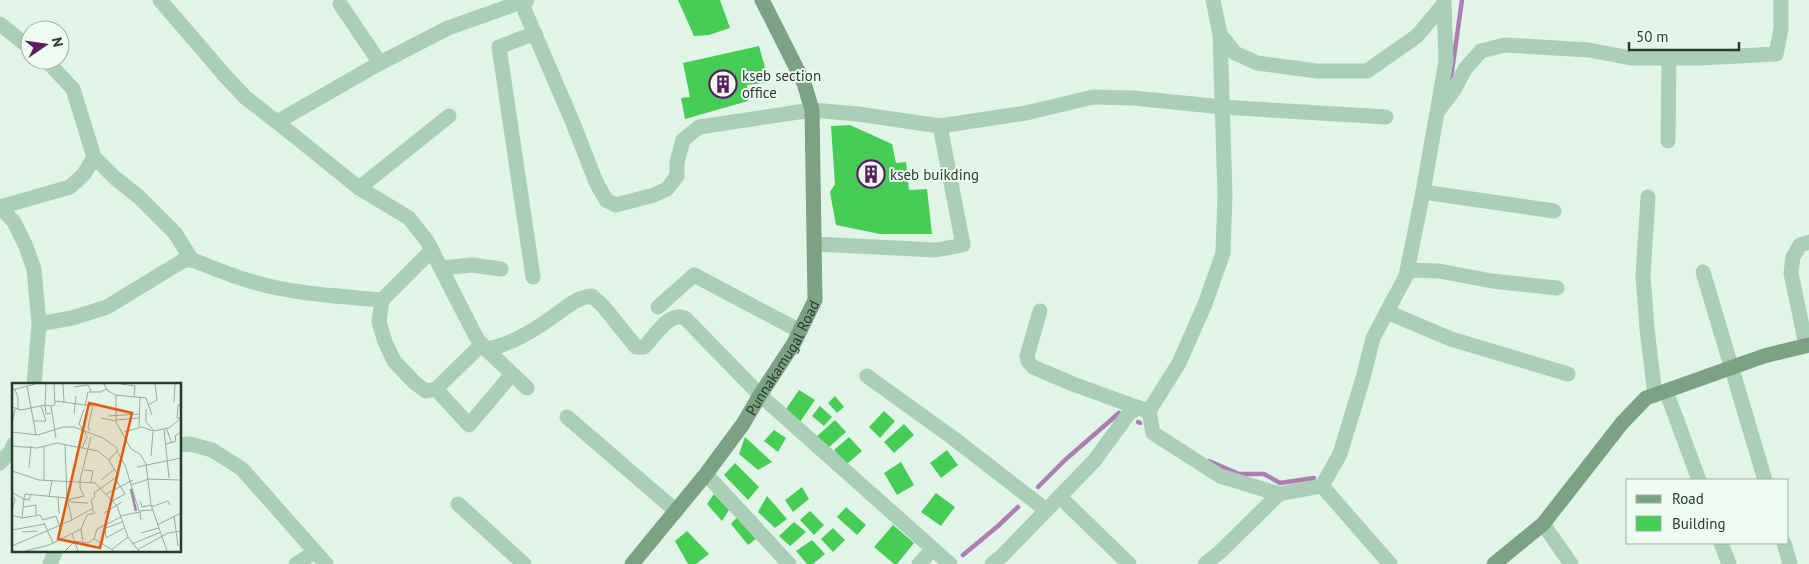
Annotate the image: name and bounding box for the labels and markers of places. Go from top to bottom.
place label: kseb section office [742,66,821,102]
building icon: kseb section office [708,69,738,99]
building icon: kseb buikding [856,159,886,189]
place label: kseb buikding [890,165,979,184]

